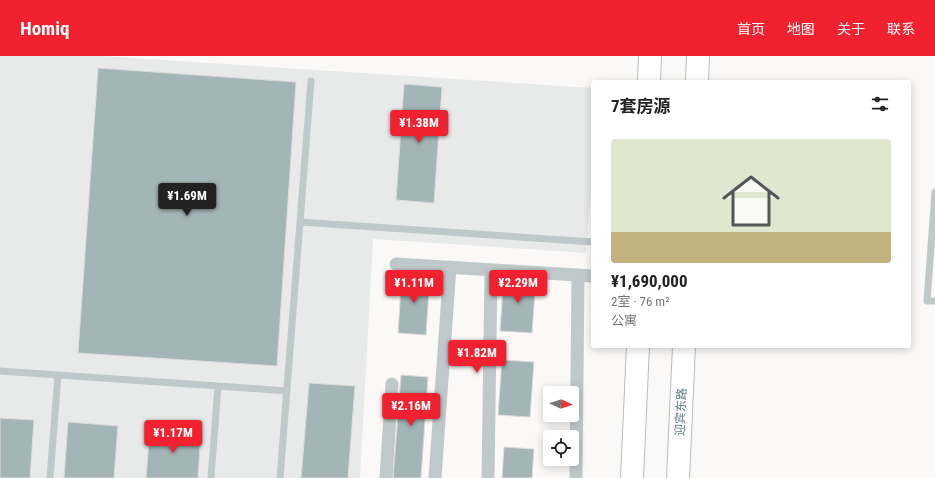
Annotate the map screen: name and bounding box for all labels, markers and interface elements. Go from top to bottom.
text: Homiq [20,17,69,40]
text: 首页 [737,21,765,37]
text: 地图 [787,21,815,37]
text: 关于 [837,21,865,37]
text: 联系 [887,21,915,37]
icon: filters [869,93,891,115]
text: 7套房源 [611,96,671,116]
pin: ¥1.38M [386,110,452,144]
text: ¥1.38M [399,115,439,130]
icon: home [715,165,787,237]
pin: ¥1.69M [154,183,220,217]
text: ¥1.69M [167,188,207,203]
pin: ¥1.11M [381,270,447,304]
pin: ¥2.29M [485,270,551,304]
text: ¥1,690,000 [611,271,688,291]
text: ¥1.11M [394,275,434,290]
text: ¥2.29M [498,275,538,290]
text: 2室 · 76 m² [611,294,669,309]
text: 公寓 [611,313,637,328]
pin: ¥1.82M [444,340,510,374]
text: ¥1.82M [457,345,497,360]
north arrow [543,386,579,422]
map controls [543,386,579,466]
street label: 迎宾东路 [673,388,689,436]
pin: ¥2.16M [378,393,444,427]
text: ¥2.16M [391,398,431,413]
pin: ¥1.17M [140,420,206,454]
text: ¥1.17M [153,425,193,440]
button: locate [543,430,579,466]

